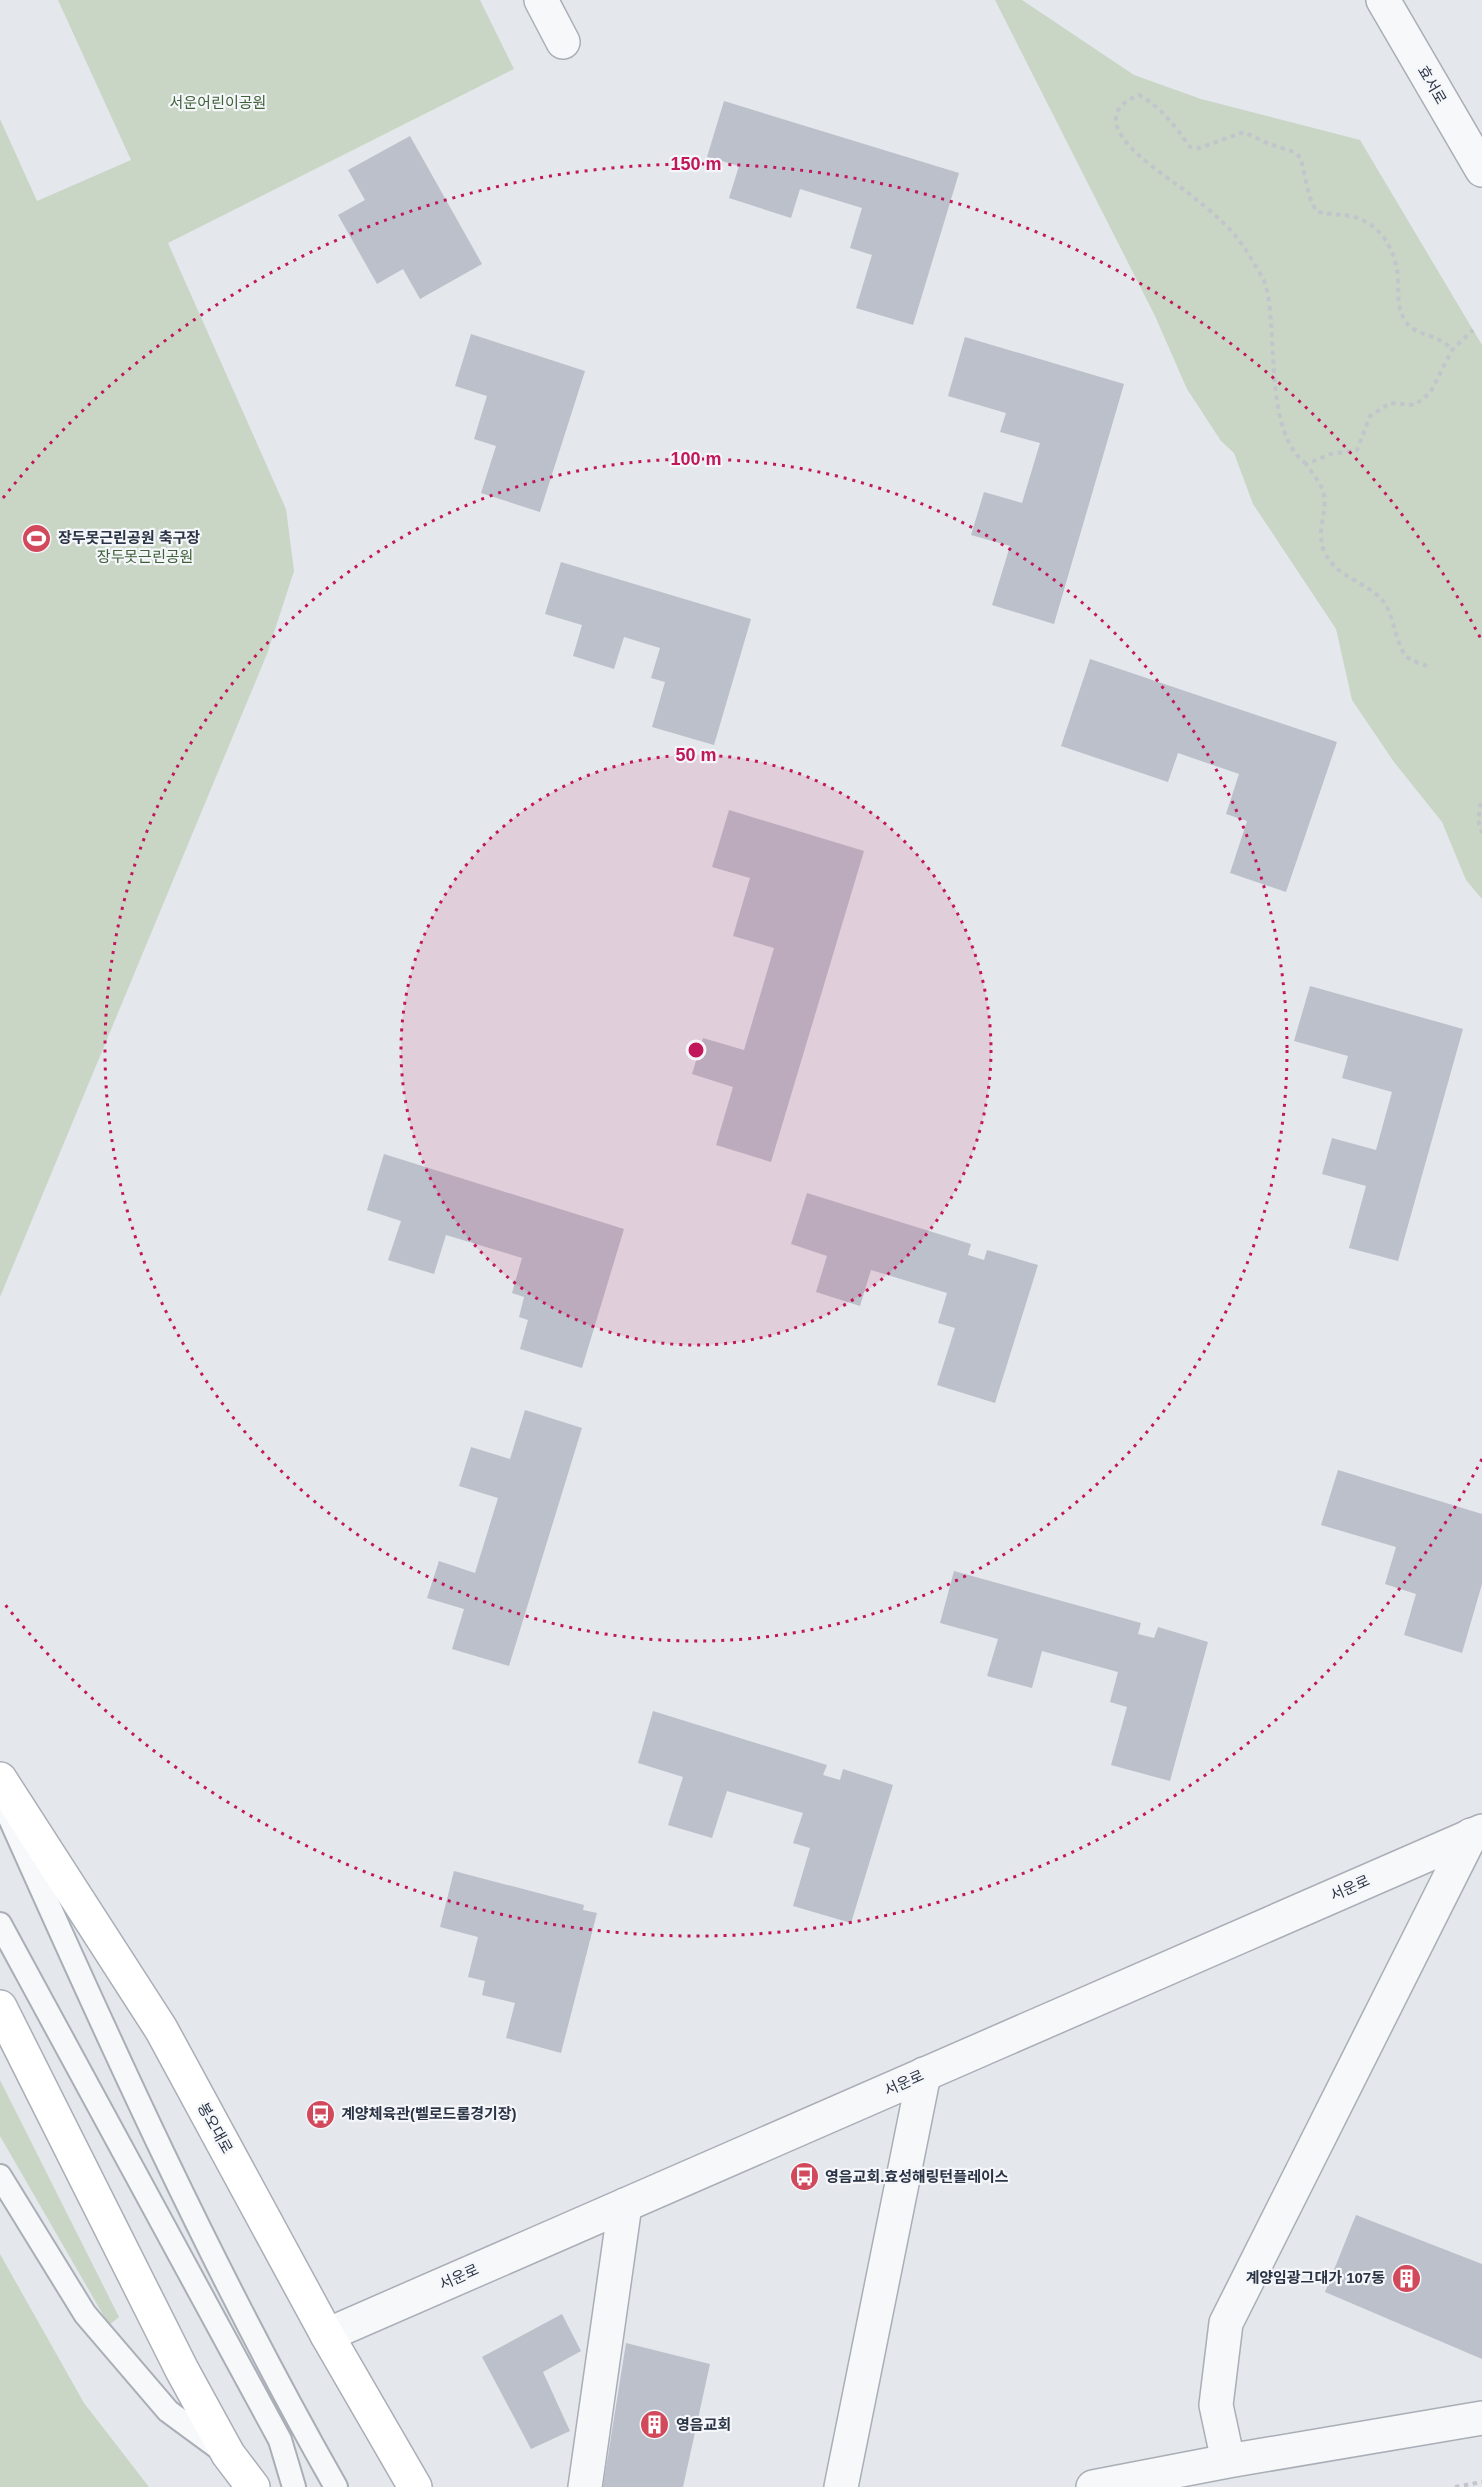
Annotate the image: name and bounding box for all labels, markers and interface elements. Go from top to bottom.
street label: 효서로 [1415,63,1450,107]
park label: 서운어린이공원 [170,94,266,111]
text: 150 m [670,154,722,174]
text: 100 m [670,449,722,469]
sports icon: 장두못근린공원 축구장 [21,522,53,554]
place label: 장두못근린공원 축구장 [58,529,200,546]
park label: 장두못근린공원 [97,548,193,565]
text: 50 m [675,745,717,765]
centre of rings [686,1040,706,1060]
street label: 서운로 [1327,1871,1372,1904]
street label: 서운로 [881,2066,926,2099]
bus stop icon: 계양체육관(벨로드롬경기장) [304,2098,336,2130]
street label: 봉오대로 [195,2099,236,2156]
place label: 계양체육관(벨로드롬경기장) [341,2105,517,2122]
bus stop icon: 영음교회.효성해링턴플레이스 [788,2161,820,2193]
place label: 영음교회.효성해링턴플레이스 [825,2168,1009,2185]
street label: 서운로 [436,2260,481,2293]
building icon: 계양임광그대가 107동 [1390,2262,1422,2294]
place label: 계양임광그대가 107동 [1245,2269,1385,2286]
building icon: 영음교회 [639,2409,671,2441]
place label: 영음교회 [676,2416,731,2433]

